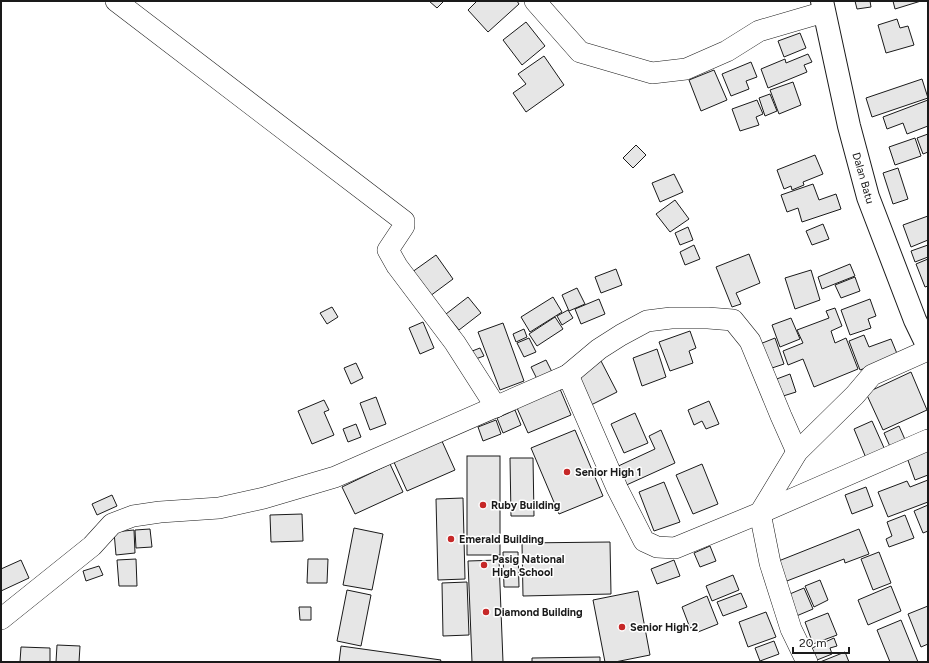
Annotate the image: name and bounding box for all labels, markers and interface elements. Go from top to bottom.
street label: Dalan Batu [849,151,877,205]
place label: Senior High 1 [575,466,641,479]
marker: Senior High 1 [562,467,572,477]
place label: Ruby Building [491,499,560,512]
marker: Ruby Building [478,500,488,510]
place label: Emerald Building [459,533,544,546]
marker: Emerald Building [446,534,456,544]
place label: Pasig National High School [492,553,565,579]
marker: Pasig National High School [479,560,489,570]
place label: Diamond Building [494,606,583,619]
marker: Diamond Building [481,607,491,617]
place label: Senior High 2 [630,621,698,634]
marker: Senior High 2 [617,622,627,632]
scale bar [793,629,849,655]
text: 20 m [799,636,827,650]

